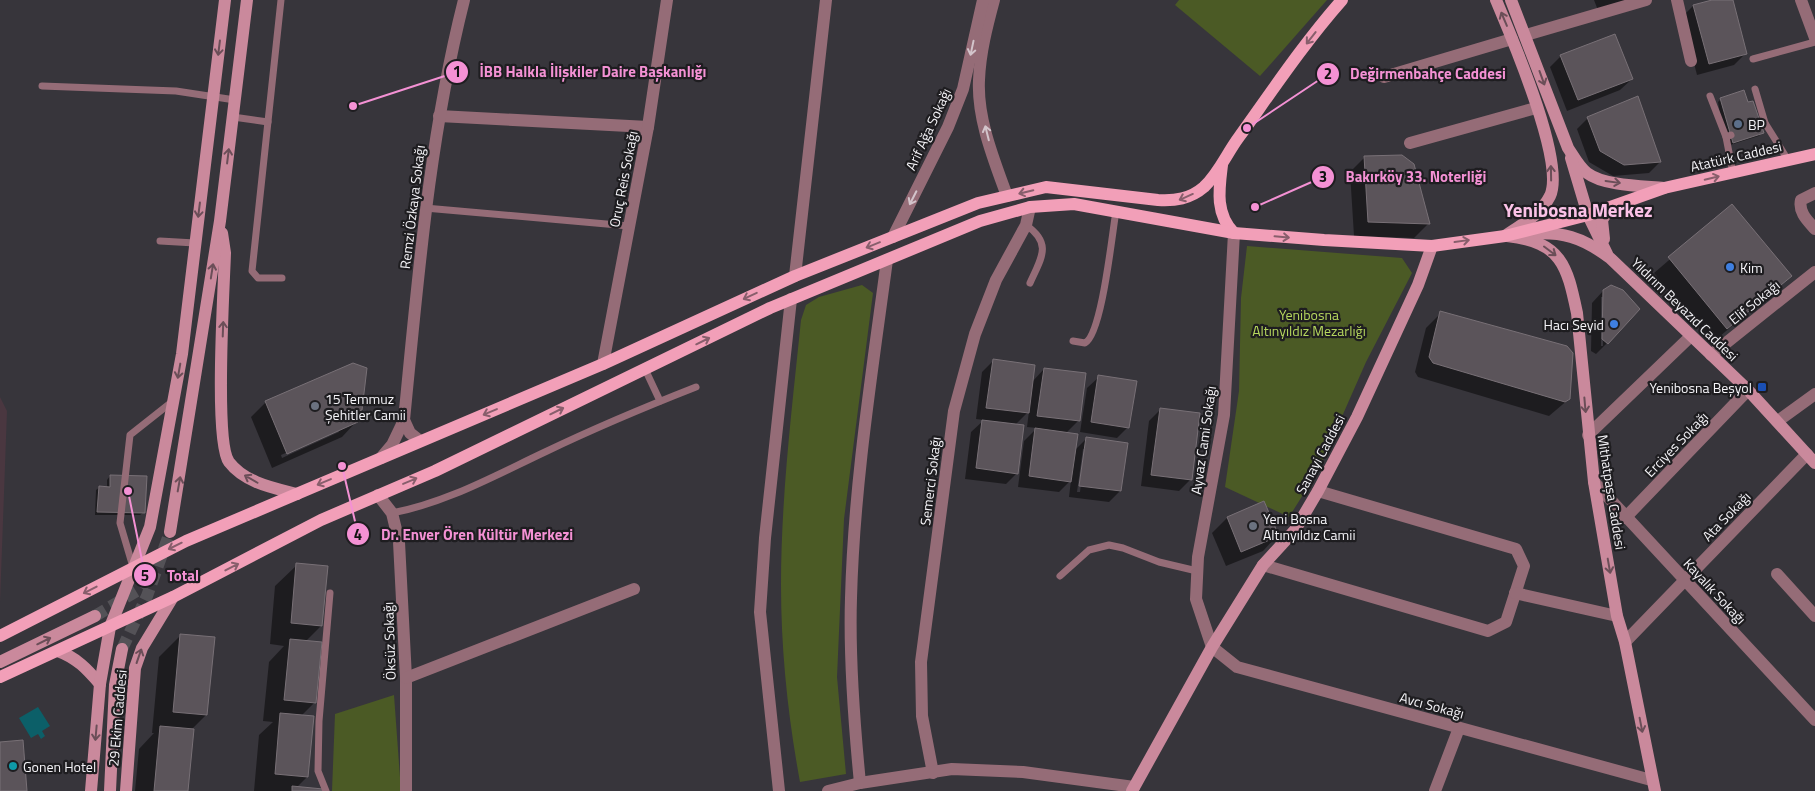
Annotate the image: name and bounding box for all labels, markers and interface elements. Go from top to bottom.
one-way arrow [1498,12,1508,27]
one-way arrow [1306,31,1317,44]
one-way arrow [967,39,976,55]
one-way arrow [214,40,224,56]
callout: İBB Halkla İlişkiler Daire Başkanlığı [444,57,716,87]
callout: Değirmenbahçe Caddesi [1315,59,1516,89]
text: 1 [453,60,461,83]
text: İBB Halkla İlişkiler Daire Başkanlığı [480,60,706,83]
text: 2 [1324,62,1332,85]
text: Değirmenbahçe Caddesi [1350,62,1506,85]
one-way arrow [1538,70,1547,85]
street label: Arif Ağa Sokağı [900,85,956,173]
place label: BP [1748,114,1765,135]
marker: BP [1732,118,1744,130]
one-way arrow [982,126,991,142]
street label: Oruç Reis Sokağı [603,129,643,229]
street label: Atatürk Caddesi [1688,135,1784,177]
street label: Remzi Özkaya Sokağı [394,144,430,270]
one-way arrow [223,148,233,164]
callout: Bakırköy 33. Noterliği [1310,162,1496,192]
text: 3 [1319,165,1327,188]
text: Bakırköy 33. Noterliği [1346,165,1486,188]
one-way arrow [1547,166,1556,182]
one-way arrow [1704,172,1720,182]
one-way arrow [1604,177,1620,187]
one-way arrow [1018,188,1034,197]
one-way arrow [908,190,917,205]
one-way arrow [1179,192,1194,202]
district label: Yenibosna Merkez [1503,195,1653,224]
one-way arrow [194,201,204,217]
one-way arrow [1274,232,1290,242]
one-way arrow [1453,236,1469,246]
one-way arrow [865,241,881,250]
one-way arrow [1543,246,1557,256]
street label: Yıldırım Beyazıd Caddesi [1627,252,1743,366]
place label: Kim [1740,257,1763,278]
marker: Kim [1724,261,1736,273]
one-way arrow [208,264,218,280]
street label: Elif Sokağı [1724,275,1784,329]
one-way arrow [743,292,758,302]
park label: Yenibosna Altınyıldız Mezarlığı [1252,304,1366,341]
place label: Hacı Seyid [1544,314,1604,335]
marker: Hacı Seyid [1608,318,1620,330]
one-way arrow [218,321,228,338]
one-way arrow [695,335,710,345]
one-way arrow [173,362,183,378]
place label: Yenibosna Beşyol [1650,377,1752,398]
marker: Yenibosna Beşyol [1756,381,1768,393]
street label: Ayvaz Cami Sokağı [1185,384,1221,496]
place label: 15 Temmuz Şehitler Camii [325,388,406,425]
one-way arrow [1580,397,1590,413]
marker: 15 Temmuz Şehitler Camii [309,400,321,412]
one-way arrow [549,406,564,416]
one-way arrow [483,407,498,417]
street label: Erciyes Sokağı [1639,407,1713,481]
street label: Sanayi Caddesi [1290,410,1350,498]
street label: Mithatpaşa Caddesi [1593,433,1631,551]
street label: Semerci Sokağı [914,435,946,527]
one-way arrow [245,473,259,483]
one-way arrow [175,476,184,492]
one-way arrow [402,476,417,485]
one-way arrow [317,478,332,488]
street label: Ata Sokağı [1697,486,1755,546]
place label: Yeni Bosna Altınyıldız Camii [1263,508,1355,545]
callout: Dr. Enver Ören Kültür Merkezi [346,519,583,549]
marker: Yeni Bosna Altınyıldız Camii [1247,520,1259,532]
text: 4 [354,523,362,546]
text: Dr. Enver Ören Kültür Merkezi [381,523,573,546]
one-way arrow [168,542,183,552]
street label: Kayalık Sokağı [1679,553,1751,629]
one-way arrow [1604,557,1614,573]
callout: Total [132,560,209,590]
one-way arrow [224,562,239,571]
text: 5 [141,564,149,587]
text: Total [167,564,199,587]
one-way arrow [83,586,98,595]
street label: Öksüz Sokağı [377,602,401,680]
one-way arrow [36,636,51,645]
one-way arrow [135,649,144,664]
street label: 29 Ekim Caddesi [102,669,132,767]
street label: Avcı Sokağı [1397,686,1467,724]
one-way arrow [1637,716,1646,732]
one-way arrow [91,724,100,740]
place label: Gonen Hotel [23,756,96,777]
marker: Gonen Hotel [7,760,19,772]

